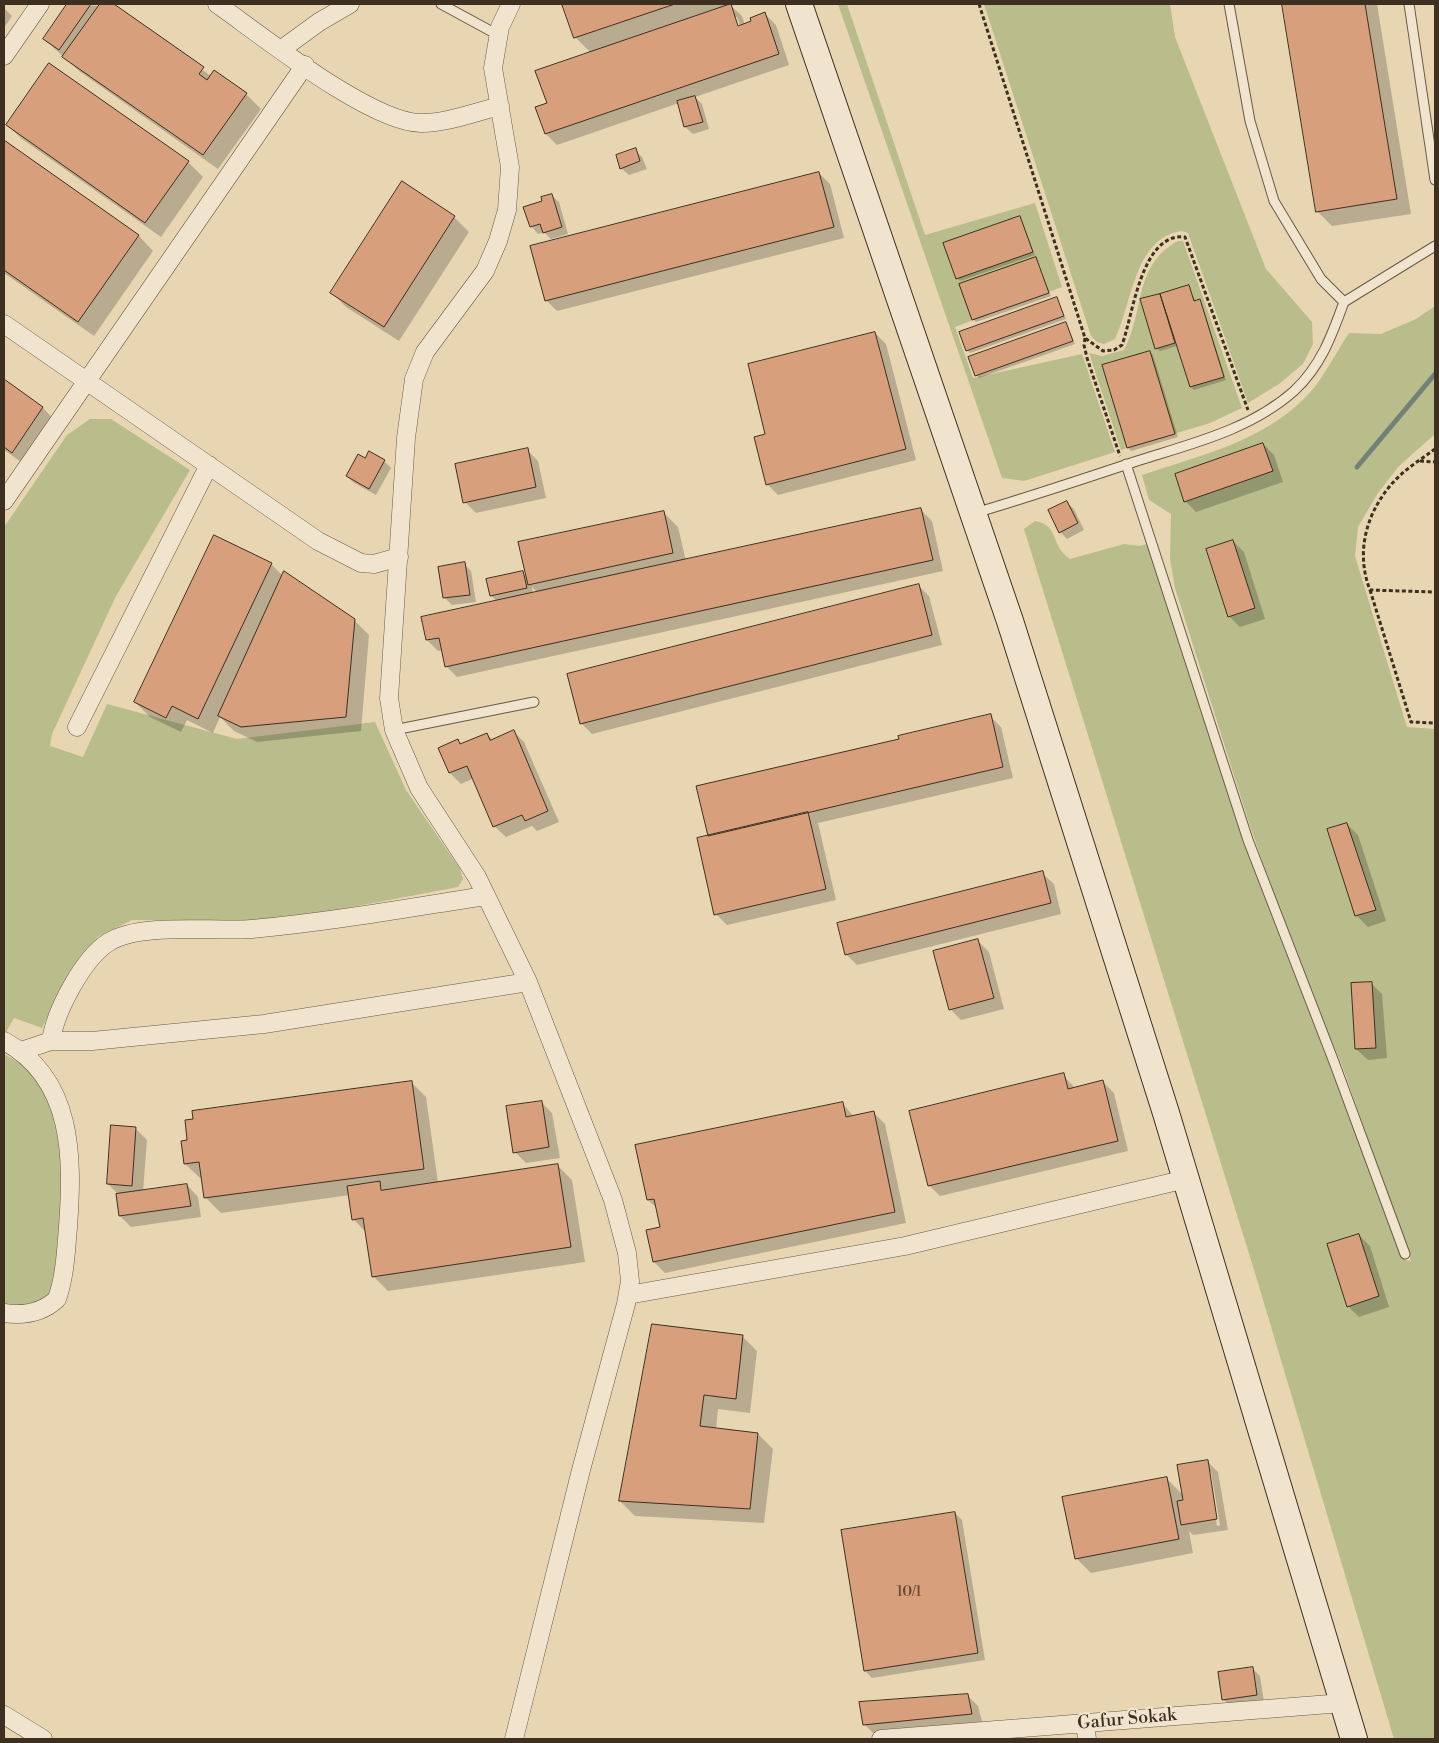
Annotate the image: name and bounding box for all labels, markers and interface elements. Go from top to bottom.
house number: 10/1 [896,1583,922,1601]
street label: Gafur Sokak [1076,1705,1178,1735]

